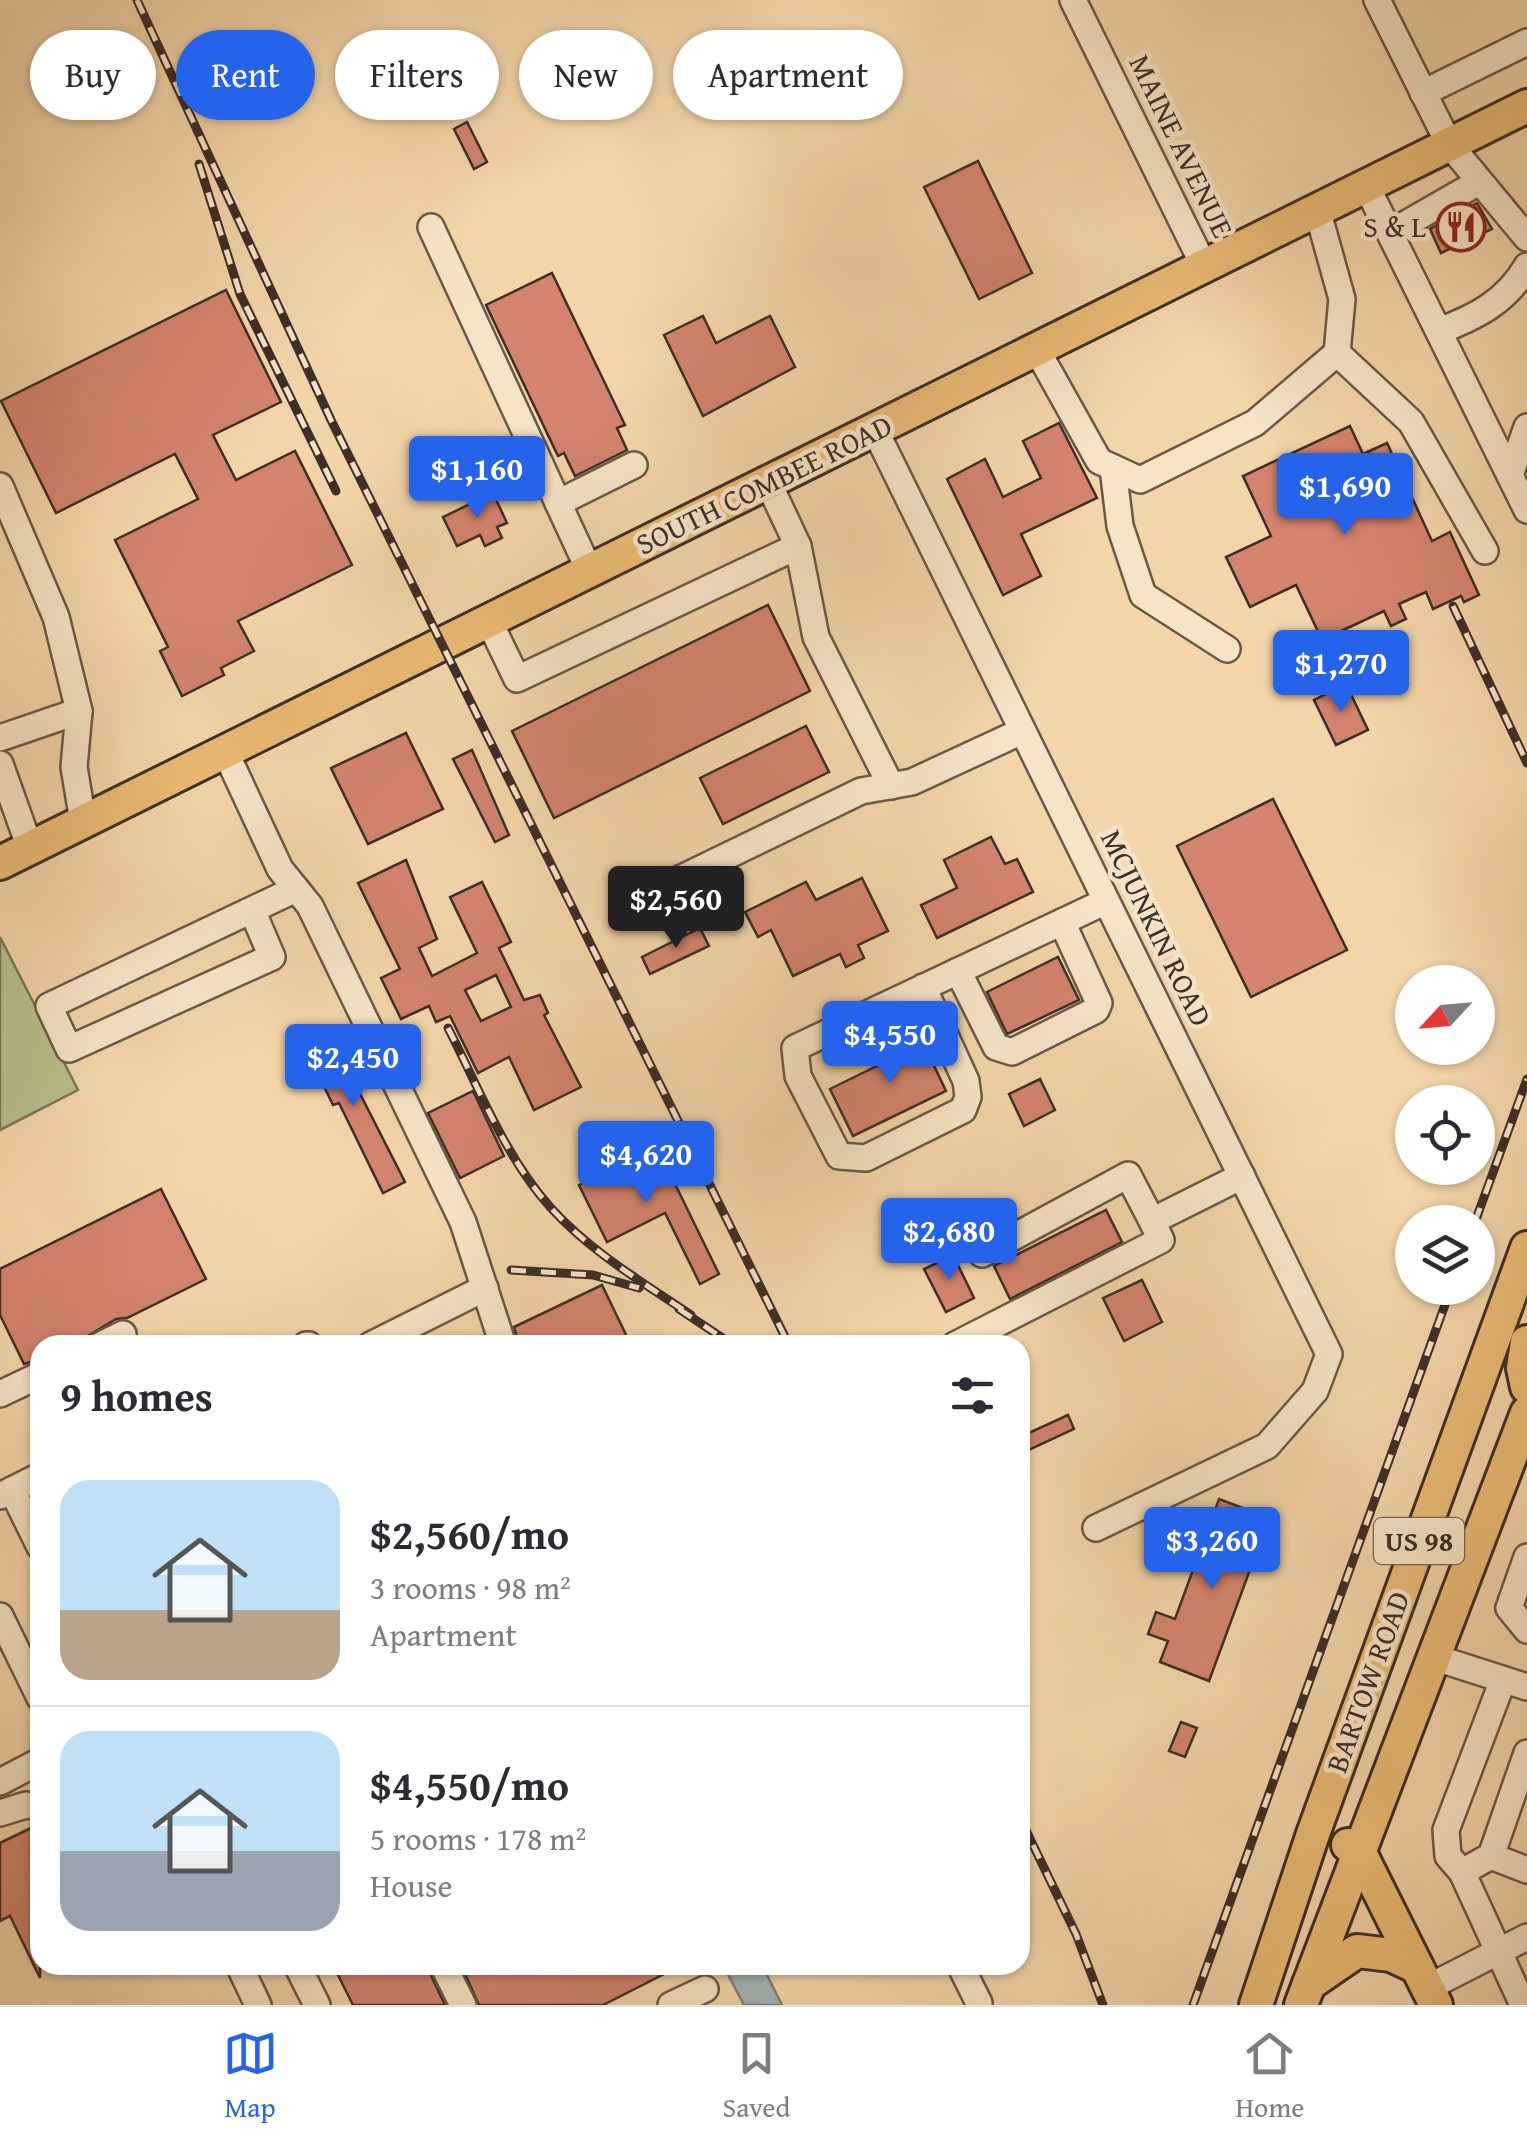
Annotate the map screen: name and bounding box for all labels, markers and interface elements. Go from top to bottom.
chip: Buy [30,30,156,120]
chip: Rent [176,30,315,120]
chip: Filters [335,30,499,120]
chip: New [519,30,653,120]
chip: Apartment [673,30,903,120]
street label: MAINE AVENUE [1119,47,1245,244]
restaurant icon: S & L [1435,201,1487,253]
place label: S & L [1363,204,1426,248]
street label: SOUTH COMBEE ROAD [628,403,899,565]
pin: $1,160 [396,436,558,521]
text: $1,160 [431,445,523,492]
pin: $1,690 [1264,453,1426,538]
text: $1,690 [1299,462,1391,509]
pin: $1,270 [1260,630,1422,715]
text: $1,270 [1295,639,1387,686]
street label: MCJUNKIN ROAD [1090,822,1224,1033]
pin: $2,560 [595,866,757,951]
text: $2,560 [630,875,722,922]
north arrow [1395,965,1495,1065]
map controls [1395,965,1495,1305]
pin: $4,550 [809,1001,971,1086]
text: $4,550 [844,1010,936,1057]
pin: $2,450 [272,1024,434,1109]
text: $2,450 [307,1033,399,1080]
button: locate [1395,1085,1495,1185]
pin: $4,620 [565,1121,727,1206]
text: $4,620 [600,1130,692,1177]
pin: $2,680 [868,1198,1030,1283]
button: layers [1395,1205,1495,1305]
text: $2,680 [903,1207,995,1254]
text: 9 homes [60,1365,213,1426]
icon: filters [945,1368,1000,1423]
text: $2,560/mo [370,1503,569,1564]
pin: $3,260 [1131,1507,1293,1592]
text: $3,260 [1166,1516,1258,1563]
road number: US 98 [1374,1518,1464,1564]
icon: home [140,1520,260,1640]
text: 3 rooms · 98 m² [370,1564,571,1611]
street label: BARTOW ROAD [1314,1585,1420,1778]
text: Apartment [370,1611,517,1658]
text: $4,550/mo [370,1754,569,1815]
icon: home [140,1771,260,1891]
text: 5 rooms · 178 m² [370,1815,586,1862]
text: House [370,1862,453,1909]
tab: Map [223,2026,278,2127]
tab: Saved [723,2026,790,2127]
tab: Home [1236,2026,1304,2127]

